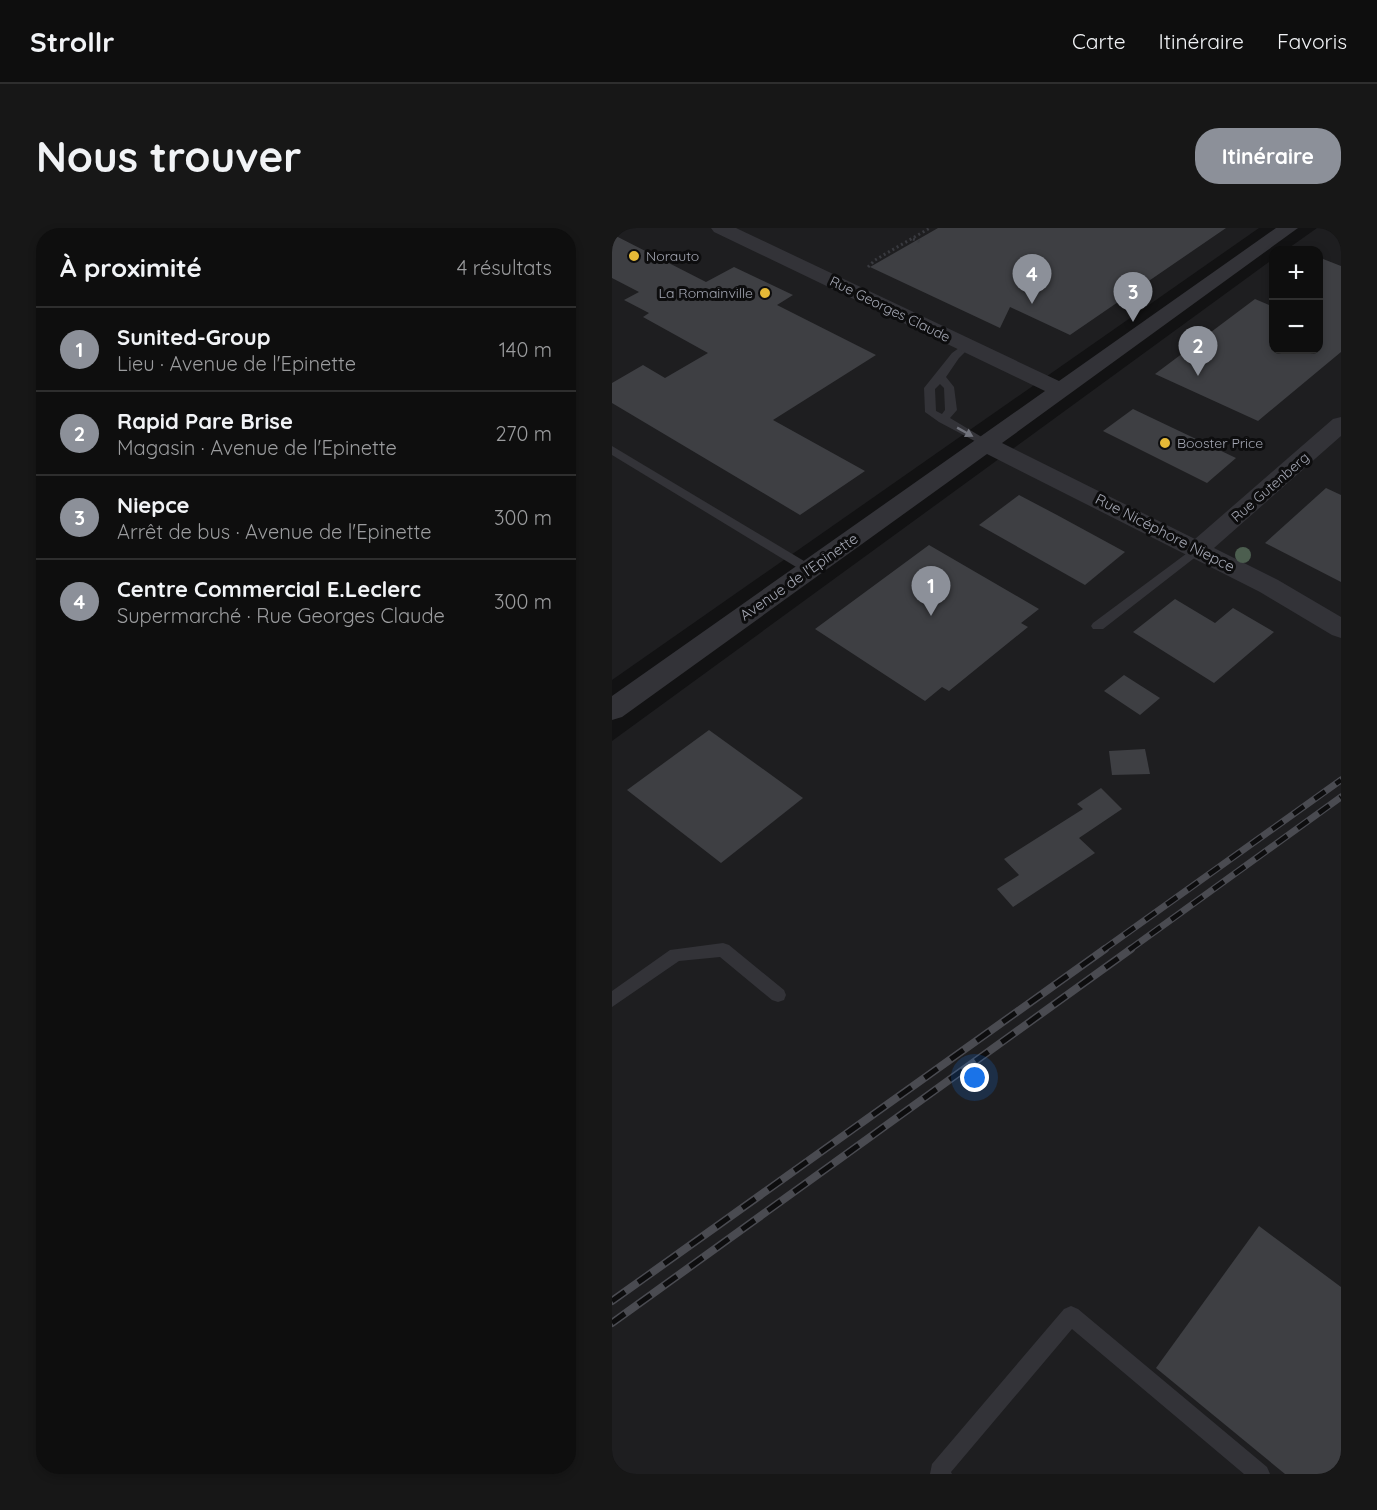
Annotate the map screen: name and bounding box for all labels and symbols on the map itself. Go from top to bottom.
place label: Norauto [646,247,699,265]
marker: Norauto [627,249,641,263]
pin: 4 [1012,254,1052,304]
street label: Rue Georges Claude [827,272,953,346]
pin: 3 [1114,272,1152,322]
place label: La Romainville [659,284,753,302]
marker: La Romainville [758,286,772,300]
pin: 2 [1178,326,1218,376]
one-way arrow [957,427,974,437]
place label: Booster Price [1177,434,1263,452]
marker: Booster Price [1158,436,1172,450]
street label: Rue Gutenberg [1227,448,1313,526]
street label: Rue Nicéphore Niepce [1092,489,1238,576]
street label: Avenue de l'Epinette [736,529,861,625]
pin: 1 [912,566,950,616]
your location [960,1063,989,1092]

